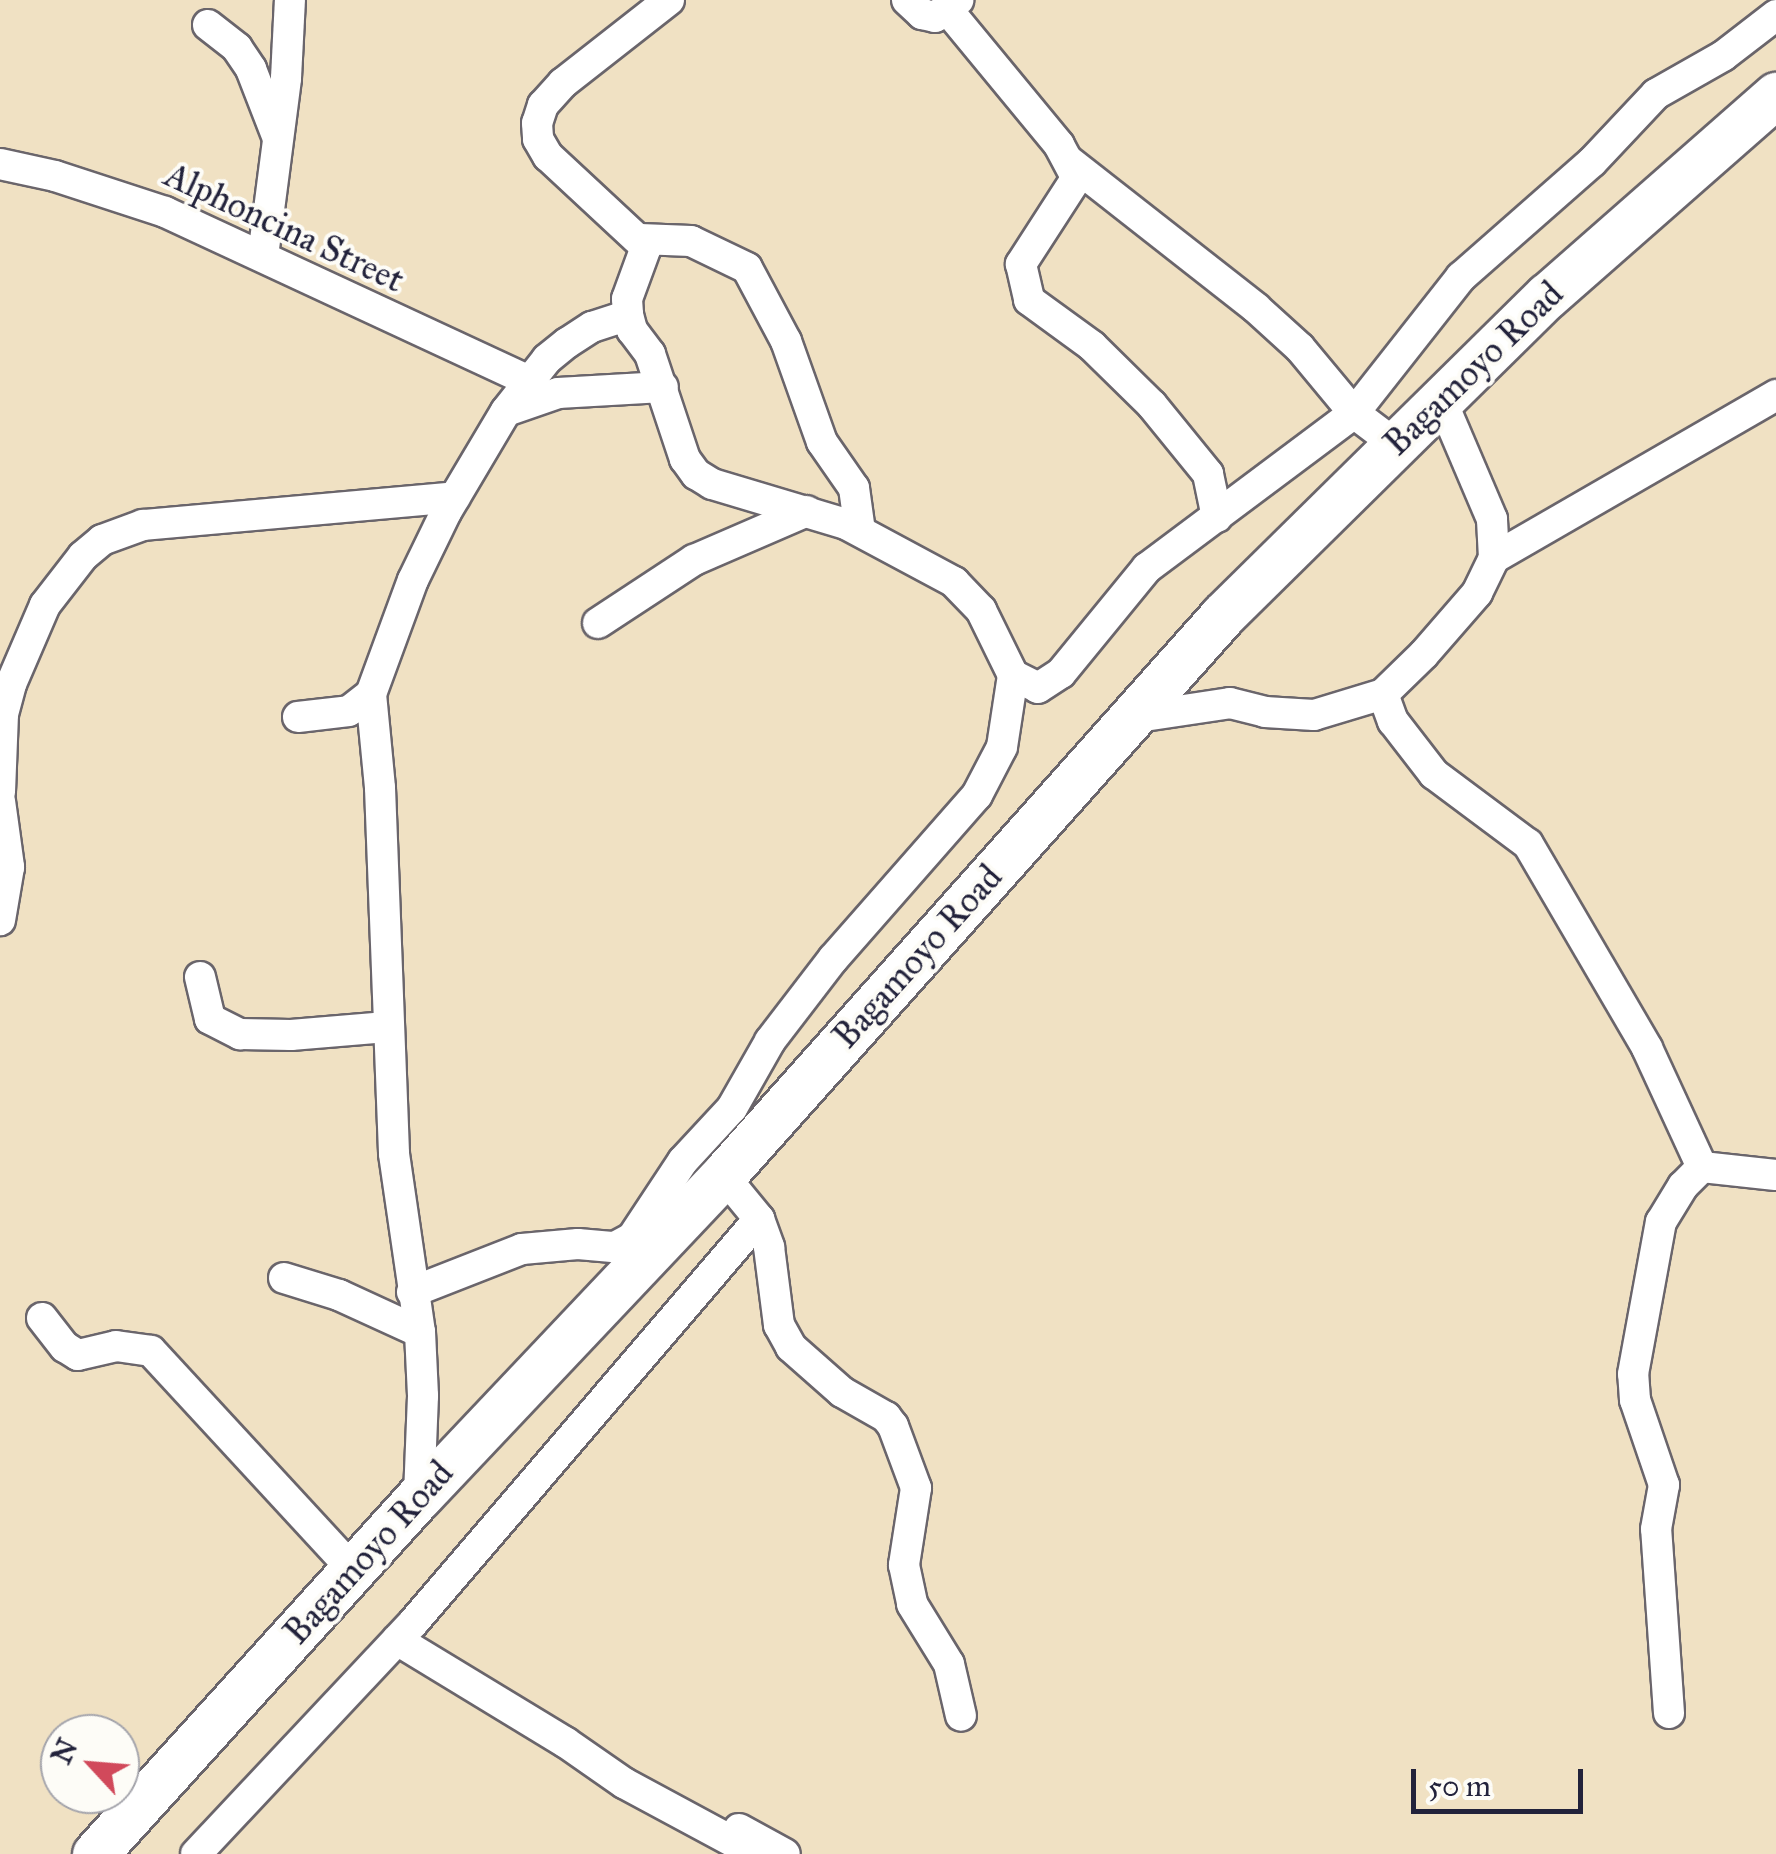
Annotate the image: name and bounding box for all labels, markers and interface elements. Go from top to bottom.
street label: Alphoncina Street [158,154,410,302]
street label: Bagamoyo Road [1376,273,1572,465]
street label: Bagamoyo Road [825,857,1011,1057]
street label: Bagamoyo Road [276,1453,462,1653]
north arrow [40,1714,140,1814]
text: N [43,1733,85,1770]
scale bar [1416,1749,1588,1811]
text: 50 m [1428,1768,1491,1804]

